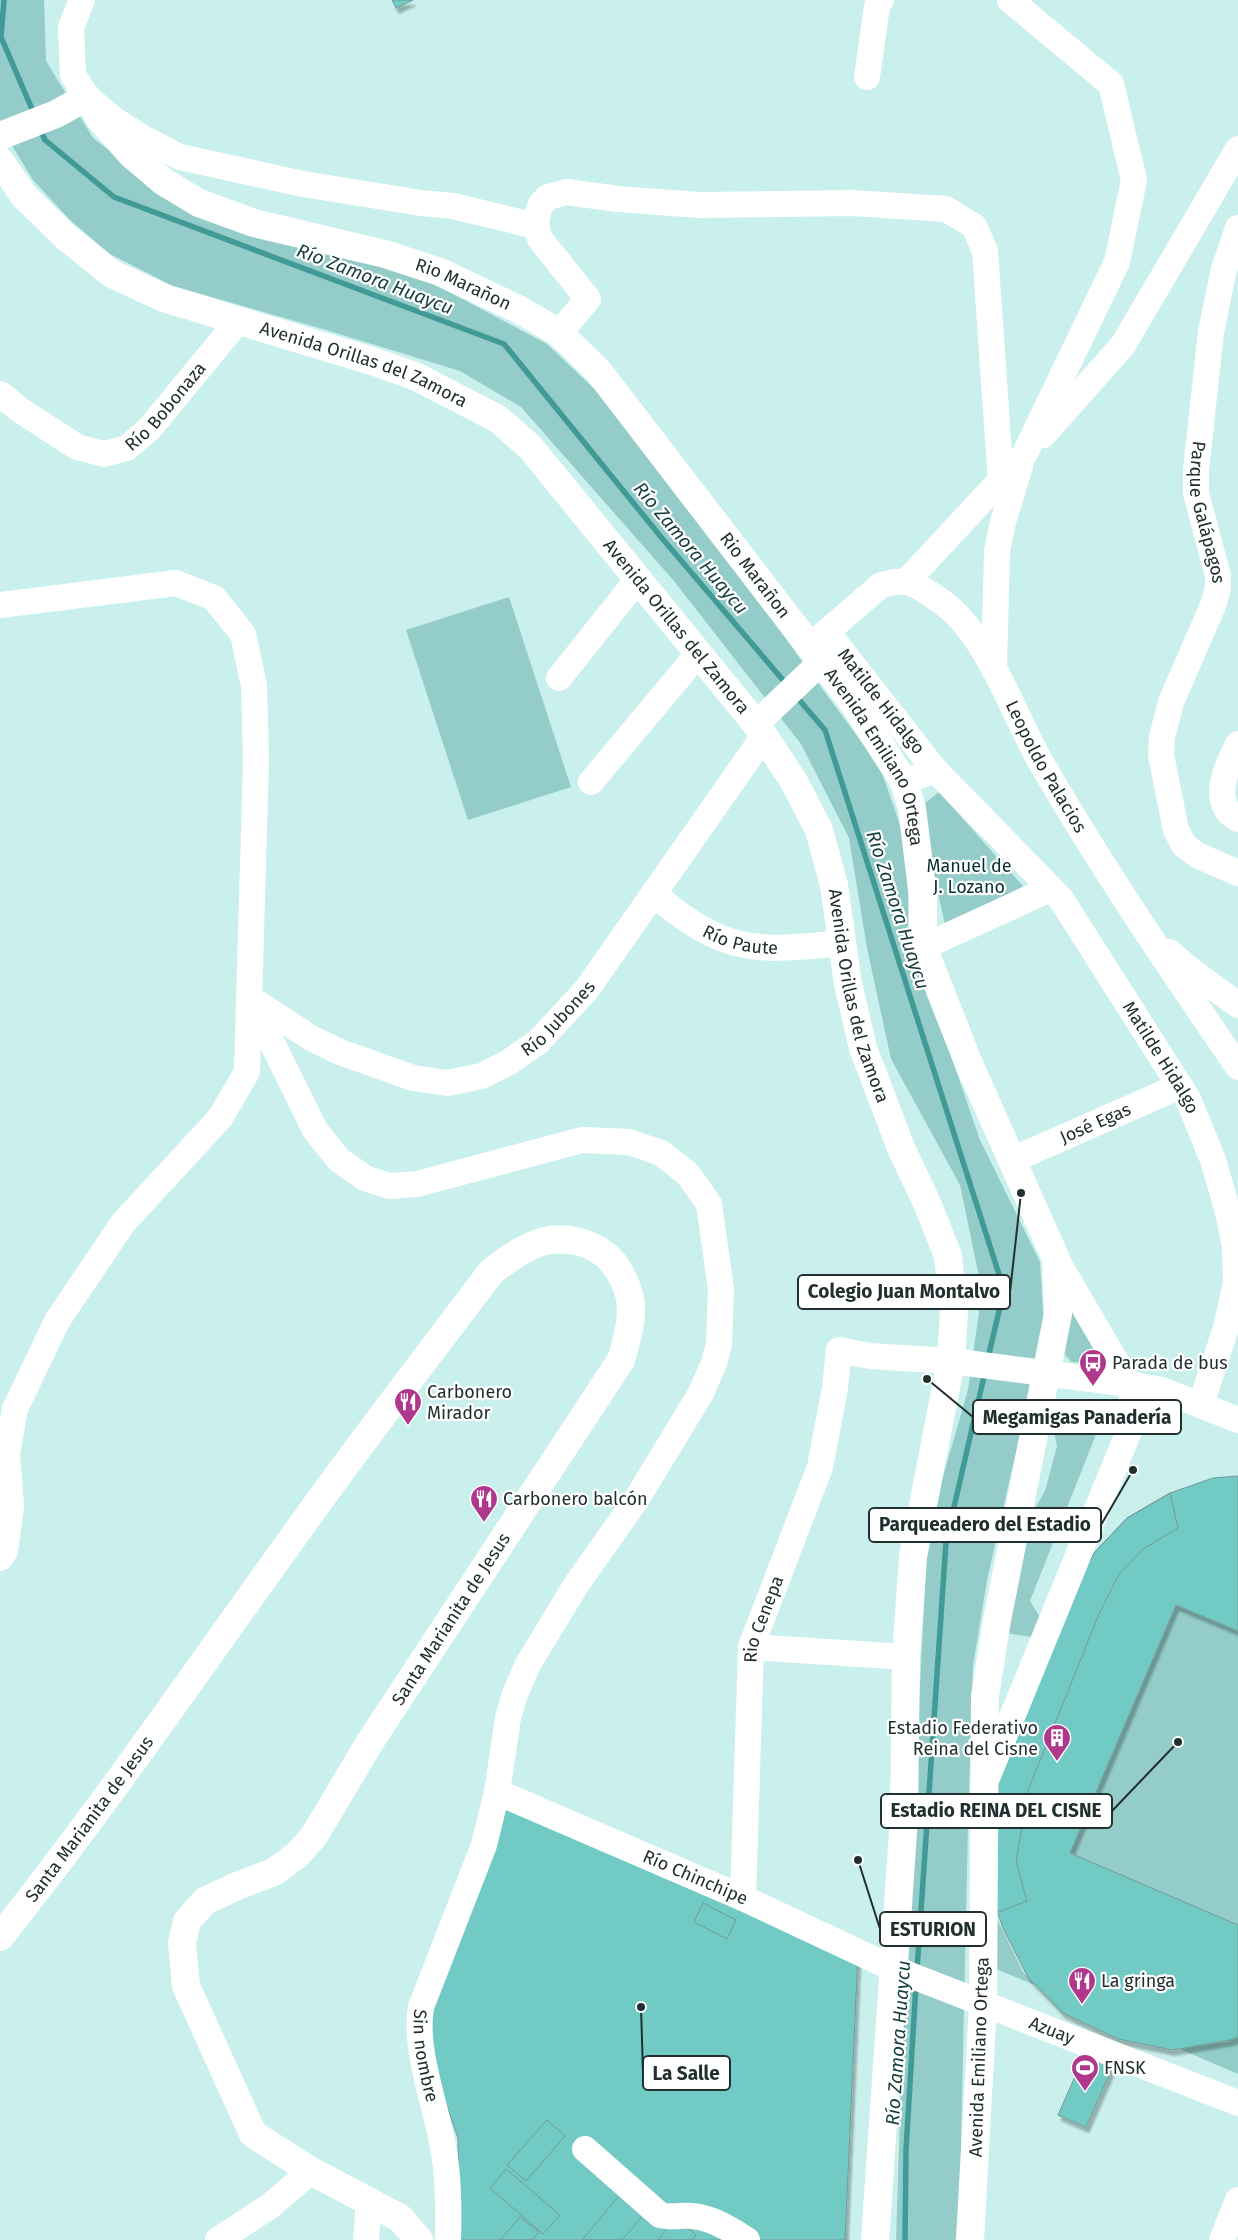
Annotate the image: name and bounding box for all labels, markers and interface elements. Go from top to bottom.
water label: Río Zamora Huaycu [294,239,456,319]
street label: Rio Marañon [412,254,515,315]
street label: Avenida Orillas del Zamora [257,317,471,412]
street label: Río Bobonaza [120,358,211,456]
street label: Parque Galápagos [1185,440,1229,583]
water label: Río Zamora Huaycu [629,477,753,619]
street label: Rio Marañon [715,528,795,623]
street label: Avenida Orillas del Zamora [599,535,754,718]
street label: Matilde Hidalgo [833,644,930,759]
street label: Avenida Emiliano Ortega [819,664,928,847]
street label: Leopoldo Palacios [1001,697,1091,837]
water label: Río Zamora Huaycu [861,828,935,992]
park label: Manuel de J. Lozano [926,855,1012,898]
street label: Avenida Orillas del Zamora [824,887,894,1106]
street label: Río Paute [699,920,778,959]
street label: Río Jubones [517,977,600,1061]
street label: Matilde Hidalgo [1118,997,1204,1117]
street label: José Egas [1056,1098,1134,1149]
callout: Colegio Juan Montalvo [798,1275,1010,1309]
text: Colegio Juan Montalvo [808,1280,1000,1303]
bus stop icon: Parada de bus [1078,1348,1108,1387]
place label: Parada de bus [1112,1352,1228,1374]
place label: Carbonero Mirador [427,1381,512,1424]
restaurant icon: Carbonero Mirador [393,1387,423,1426]
callout: Megamigas Panadería [973,1400,1181,1434]
text: Megamigas Panadería [983,1406,1171,1429]
restaurant icon: Carbonero balcón [469,1484,499,1523]
place label: Carbonero balcón [503,1488,648,1510]
callout: Parqueadero del Estadio [869,1508,1101,1542]
text: Parqueadero del Estadio [879,1513,1091,1536]
street label: Santa Marianita de Jesus [387,1529,515,1709]
street label: Rio Cenepa [739,1572,788,1663]
place label: Estadio Federativo Reina del Cisne [887,1717,1038,1760]
building icon: Estadio Federativo Reina del Cisne [1042,1723,1072,1762]
street label: Santa Marianita de Jesus [21,1732,158,1907]
callout: Estadio REINA DEL CISNE [881,1794,1112,1828]
text: Estadio REINA DEL CISNE [890,1799,1102,1822]
street label: Río Chinchipe [640,1845,751,1910]
callout: ESTURION [880,1912,986,1946]
text: ESTURION [890,1918,976,1941]
street label: Avenida Emiliano Ortega [965,1957,993,2157]
water label: Río Zamora Huaycu [881,1960,915,2126]
restaurant icon: La gringa [1067,1966,1097,2005]
place label: La gringa [1101,1970,1175,1992]
street label: Sin nombre [408,2008,443,2104]
street label: Azuay [1026,2012,1078,2049]
sports icon: FNSK [1070,2053,1100,2092]
callout: La Salle [643,2056,730,2090]
place label: FNSK [1104,2057,1146,2079]
text: La Salle [652,2062,720,2085]

